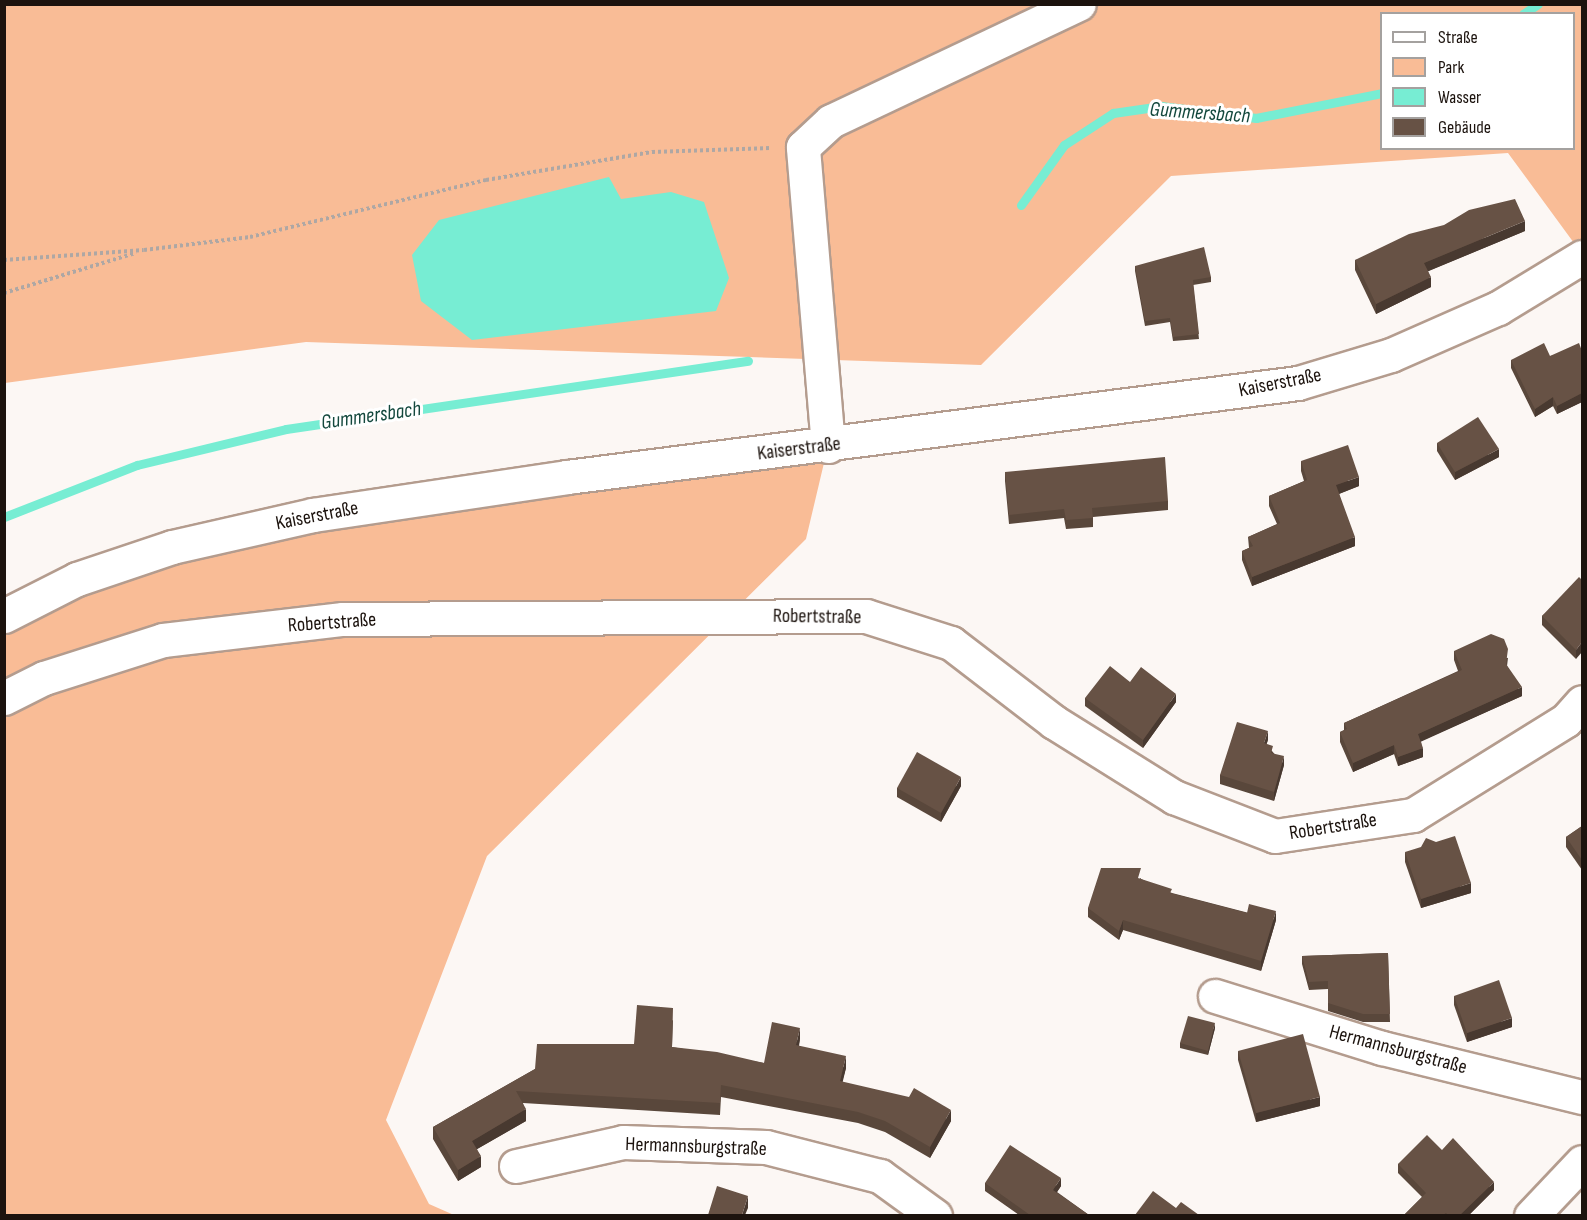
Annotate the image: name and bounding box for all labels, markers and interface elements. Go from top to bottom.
legend [1380,12,1575,150]
text: Straße [1438,27,1478,48]
text: Park [1438,57,1464,78]
text: Wasser [1438,87,1481,108]
water label: Gummersbach [1149,97,1251,129]
text: Gebäude [1438,117,1491,138]
street label: Kaiserstraße [1237,363,1323,403]
water label: Gummersbach [319,397,423,435]
street label: Kaiserstraße [756,432,842,466]
street label: Kaiserstraße [274,496,360,536]
street label: Robertstraße [773,604,861,630]
street label: Robertstraße [287,608,377,638]
street label: Robertstraße [1287,808,1379,846]
street label: Hermannsburgstraße [1327,1020,1469,1080]
street label: Hermannsburgstraße [625,1133,767,1161]

